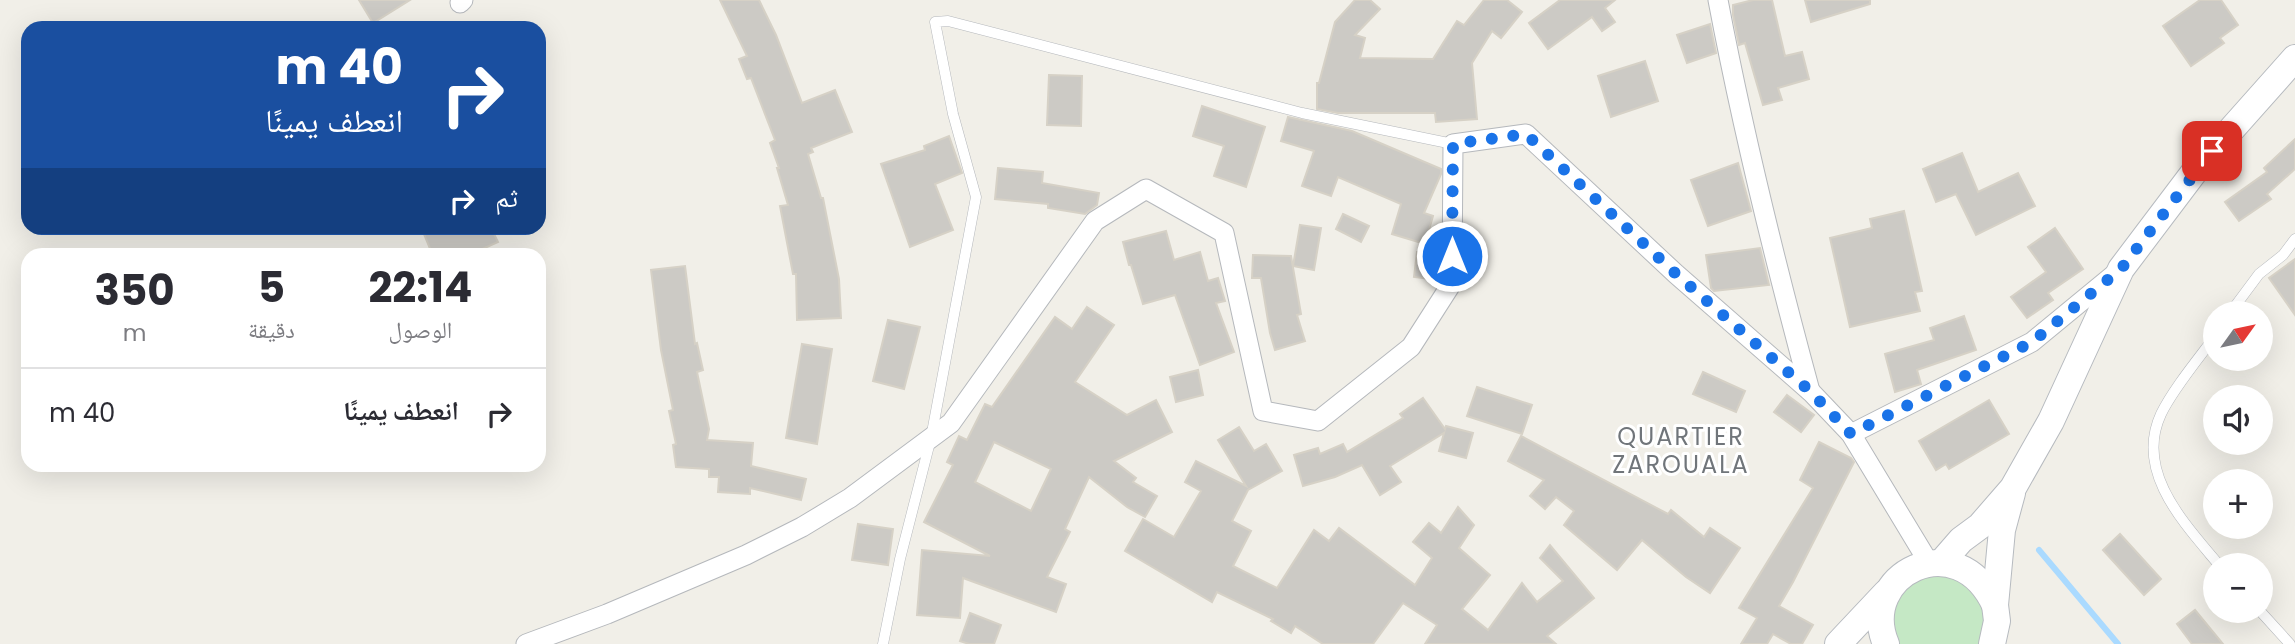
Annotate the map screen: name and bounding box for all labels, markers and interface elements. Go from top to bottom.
text: 40 m [276,33,403,101]
icon: right [427,49,518,140]
text: انعطف يمينًا [265,98,403,143]
pin [2182,121,2242,181]
icon: arrive [2193,132,2231,170]
text: ثم [495,180,518,216]
icon: right [443,182,481,220]
position arrow [1415,219,1489,293]
text: 5 [258,258,285,317]
text: 22:14 [368,258,473,317]
text: 350 [95,261,175,320]
north arrow [2203,301,2273,371]
map controls [2203,301,2273,623]
text: دقيقة [248,314,295,346]
text: الوصول [389,314,452,346]
text: m [123,317,146,349]
button: sound [2203,385,2273,455]
text: انعطف يمينًا [343,393,459,429]
text: 40 m [49,395,115,431]
icon: right [480,395,518,433]
district label: QUARTIER ZAROUALA [1612,420,1750,481]
button: + [2203,469,2273,539]
button: − [2203,553,2273,623]

